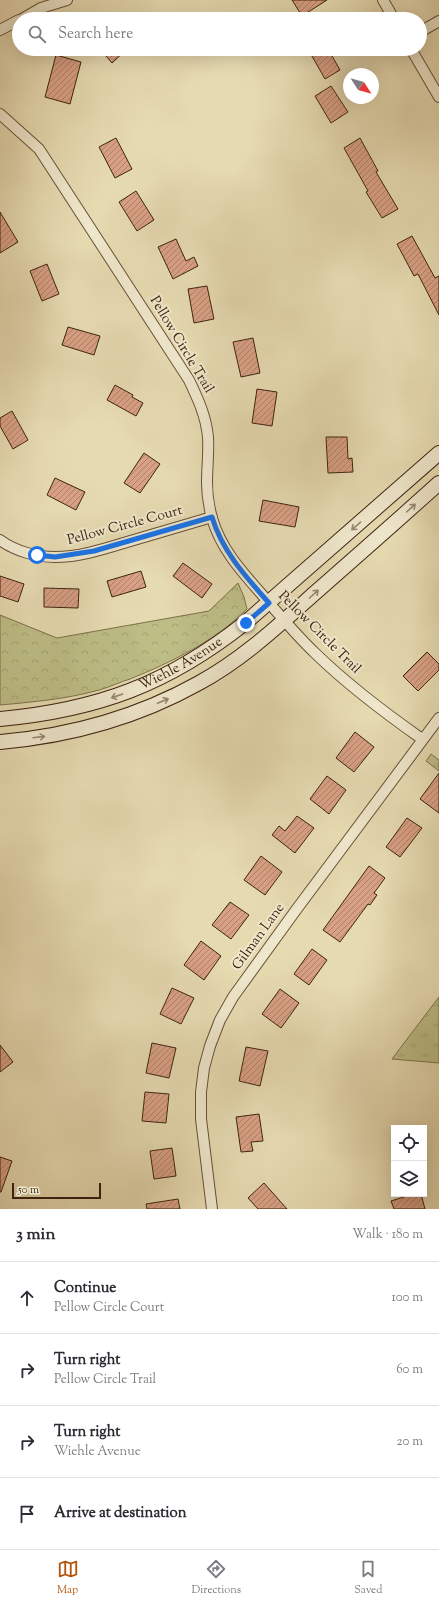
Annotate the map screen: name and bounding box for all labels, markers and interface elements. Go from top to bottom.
search box [12,12,427,56]
icon: search [26,23,48,45]
text: Search here [58,24,133,45]
north arrow [343,68,379,104]
street label: Pellow Circle Trail [144,293,218,397]
street label: Pellow Circle Court [65,501,185,551]
one-way arrow [406,503,417,512]
one-way arrow [352,521,362,530]
route start [28,546,46,564]
street label: Pellow Circle Trail [273,587,365,679]
one-way arrow [309,589,319,599]
route end [237,614,255,632]
street label: Wiehle Avenue [136,633,227,696]
one-way arrow [112,692,124,700]
one-way arrow [157,697,169,704]
one-way arrow [32,734,45,741]
street label: Gilman Lane [228,899,290,975]
map controls [391,1125,427,1197]
button: locate [391,1125,427,1161]
button: layers [391,1161,427,1197]
scale bar [12,1181,101,1200]
text: 50 m [18,1182,39,1198]
text: 3 min [16,1223,55,1247]
text: Walk · 180 m [352,1226,423,1244]
text: Continue [54,1278,116,1299]
icon: ahead [16,1287,38,1309]
text: 100 m [391,1289,423,1307]
text: Pellow Circle Court [54,1299,164,1317]
text: Turn right [54,1350,120,1371]
icon: right [16,1359,38,1381]
text: 60 m [396,1361,423,1379]
text: Pellow Circle Trail [54,1371,156,1389]
text: Turn right [54,1422,120,1443]
icon: right [16,1431,38,1453]
text: 20 m [397,1433,423,1451]
text: Wiehle Avenue [54,1443,141,1461]
icon: arrive [16,1503,38,1525]
text: Arrive at destination [54,1503,187,1524]
tab: Map [57,1558,79,1598]
tab: Directions [192,1558,241,1598]
tab: Saved [354,1558,382,1598]

